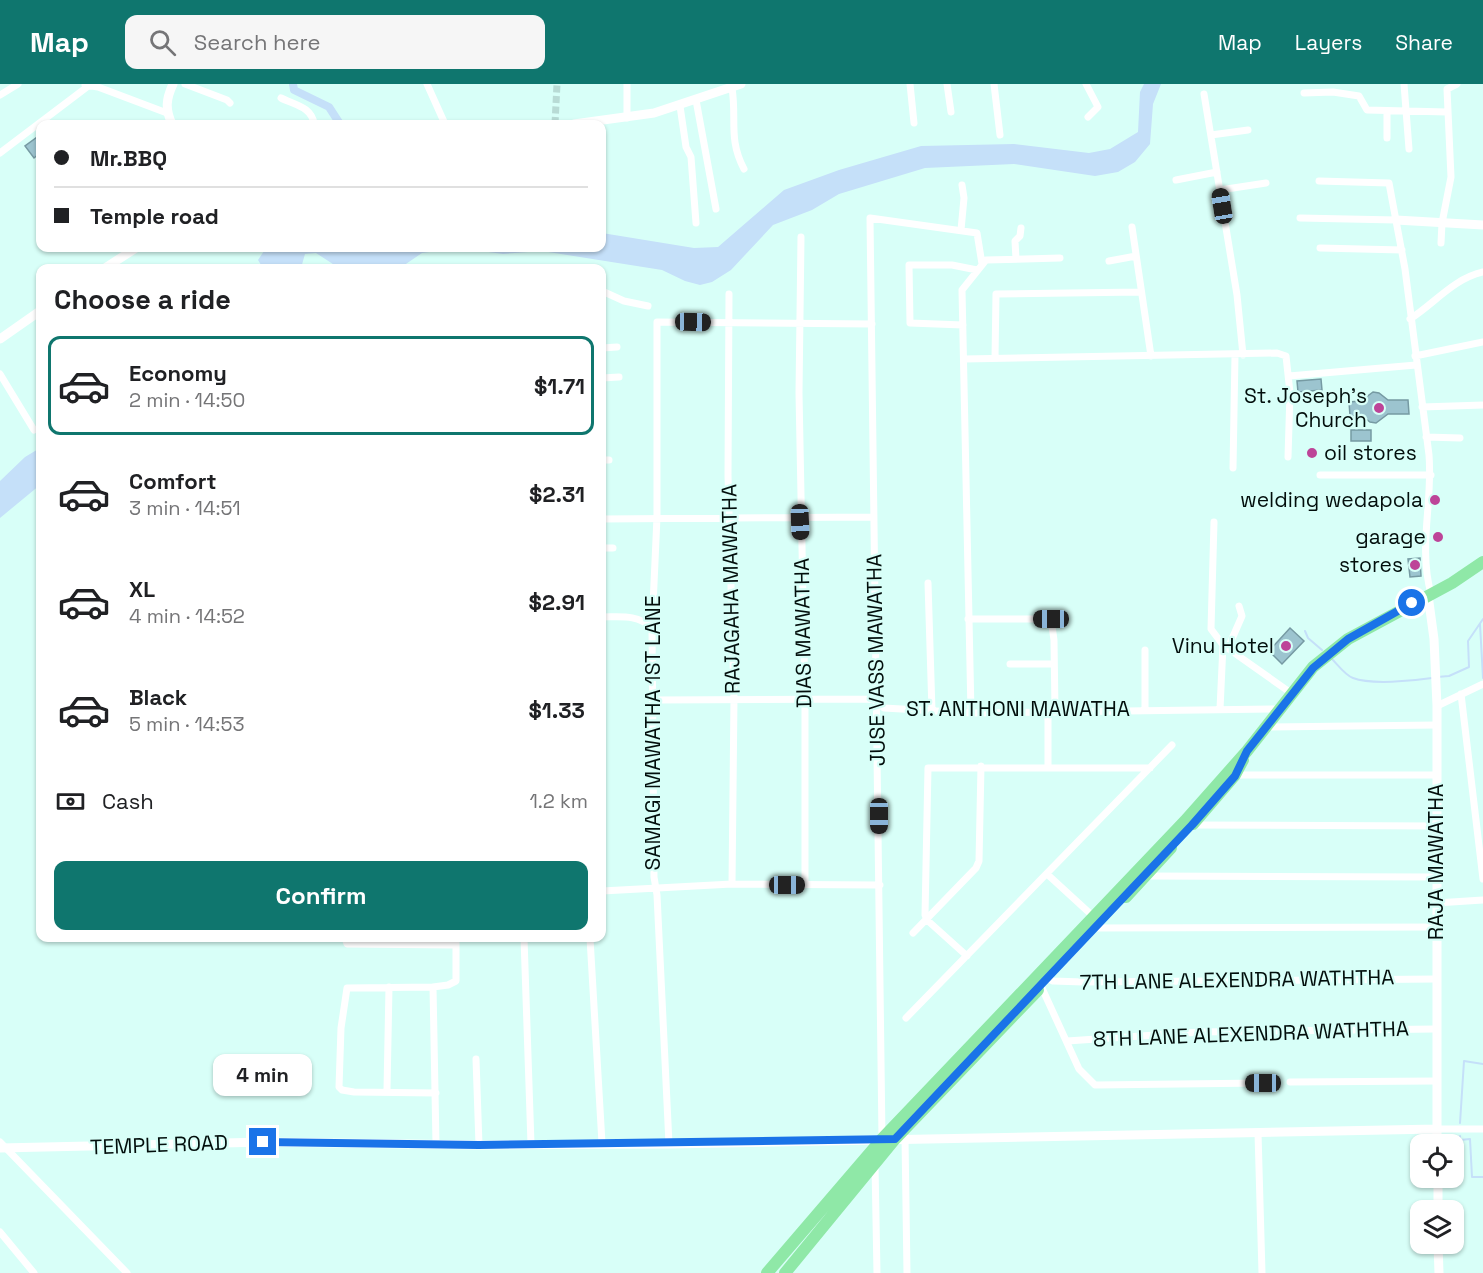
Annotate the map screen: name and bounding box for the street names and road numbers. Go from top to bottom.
street label: RAJAGAHA MAWATHA [715,484,746,694]
street label: JUSE VASS MAWATHA [860,554,891,766]
street label: DIAS MAWATHA [788,558,817,708]
street label: SAMAGI MAWATHA 1ST LANE [639,595,666,871]
street label: ST. ANTHONI MAWATHA [906,695,1130,722]
street label: RAJA MAWATHA [1422,784,1449,940]
street label: 7TH LANE ALEXENDRA WATHTHA [1079,963,1395,996]
street label: 8TH LANE ALEXENDRA WATHTHA [1093,1014,1409,1053]
street label: TEMPLE ROAD [90,1129,228,1160]

